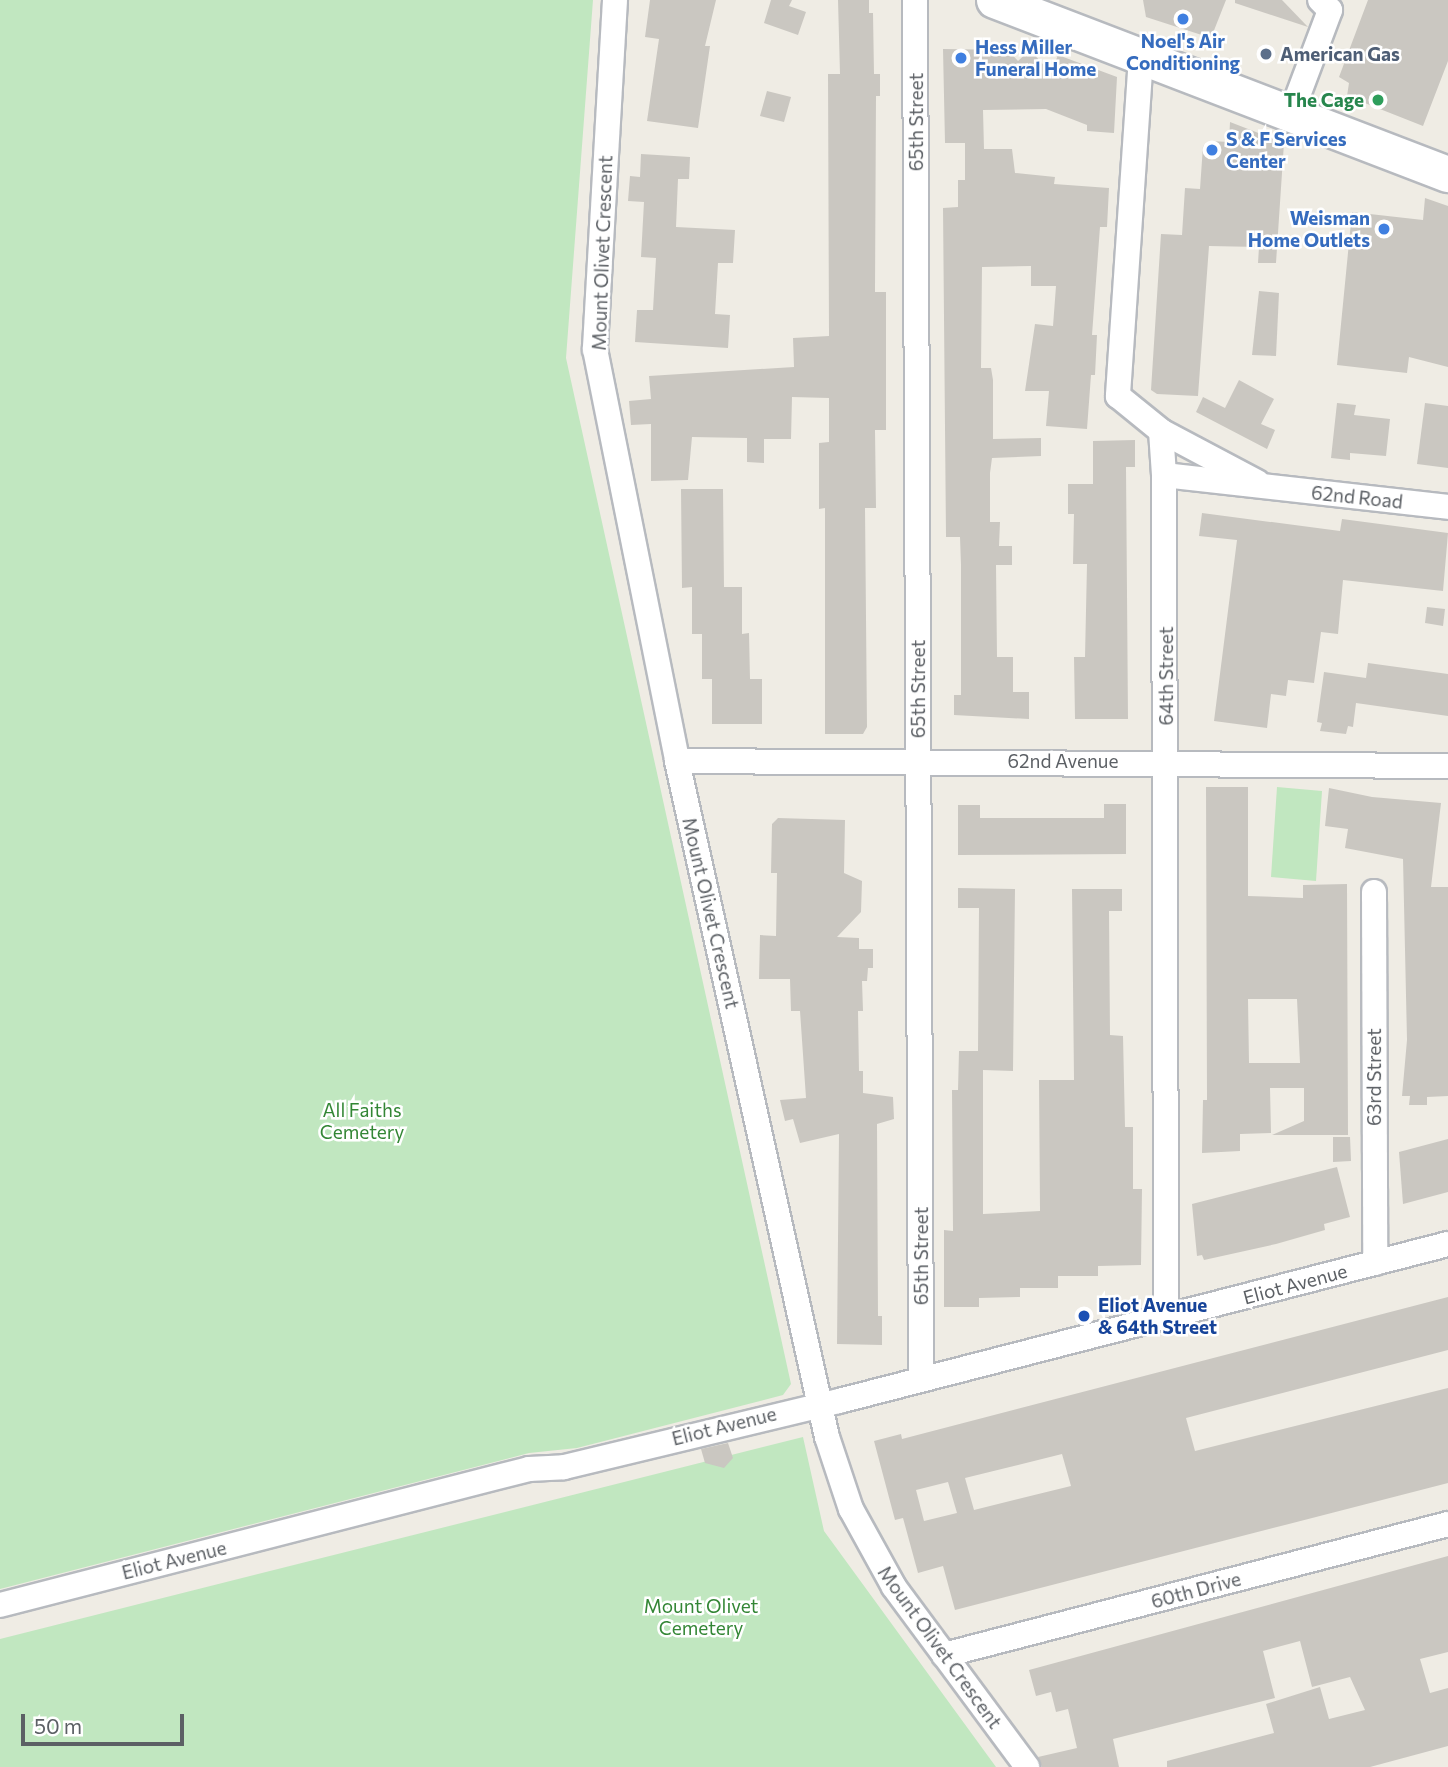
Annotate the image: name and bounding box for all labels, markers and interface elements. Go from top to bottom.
marker: Noel's Air Conditioning [1175,11,1191,27]
place label: Noel's Air Conditioning [1126,30,1240,74]
place label: Hess Miller Funeral Home [975,36,1096,80]
place label: American Gas [1280,43,1400,65]
marker: American Gas [1258,46,1274,62]
marker: Hess Miller Funeral Home [953,50,969,66]
street label: 65th Street [905,73,927,171]
place label: The Cage [1284,89,1364,111]
marker: The Cage [1370,92,1386,108]
place label: S & F Services Center [1226,128,1347,172]
marker: S & F Services Center [1204,142,1220,158]
street label: Mount Olivet Crescent [587,155,617,351]
place label: Weisman Home Outlets [1248,207,1370,251]
marker: Weisman Home Outlets [1376,221,1392,237]
street label: 62nd Road [1310,481,1404,513]
street label: 64th Street [1155,627,1177,725]
street label: 65th Street [907,640,929,738]
street label: 62nd Avenue [1008,750,1118,772]
street label: Mount Olivet Crescent [678,815,744,1011]
street label: 63rd Street [1363,1028,1385,1126]
park label: All Faiths Cemetery [320,1099,404,1143]
street label: 65th Street [910,1207,932,1305]
street label: Eliot Avenue [1240,1259,1350,1309]
place label: Eliot Avenue & 64th Street [1098,1294,1217,1338]
marker: Eliot Avenue & 64th Street [1076,1308,1092,1324]
street label: Eliot Avenue [669,1402,779,1450]
street label: Eliot Avenue [119,1536,229,1584]
street label: Mount Olivet Crescent [873,1561,1007,1733]
street label: 60th Drive [1149,1567,1243,1613]
park label: Mount Olivet Cemetery [644,1595,758,1639]
scale bar [24,1700,187,1744]
text: 50 m [34,1713,82,1738]

